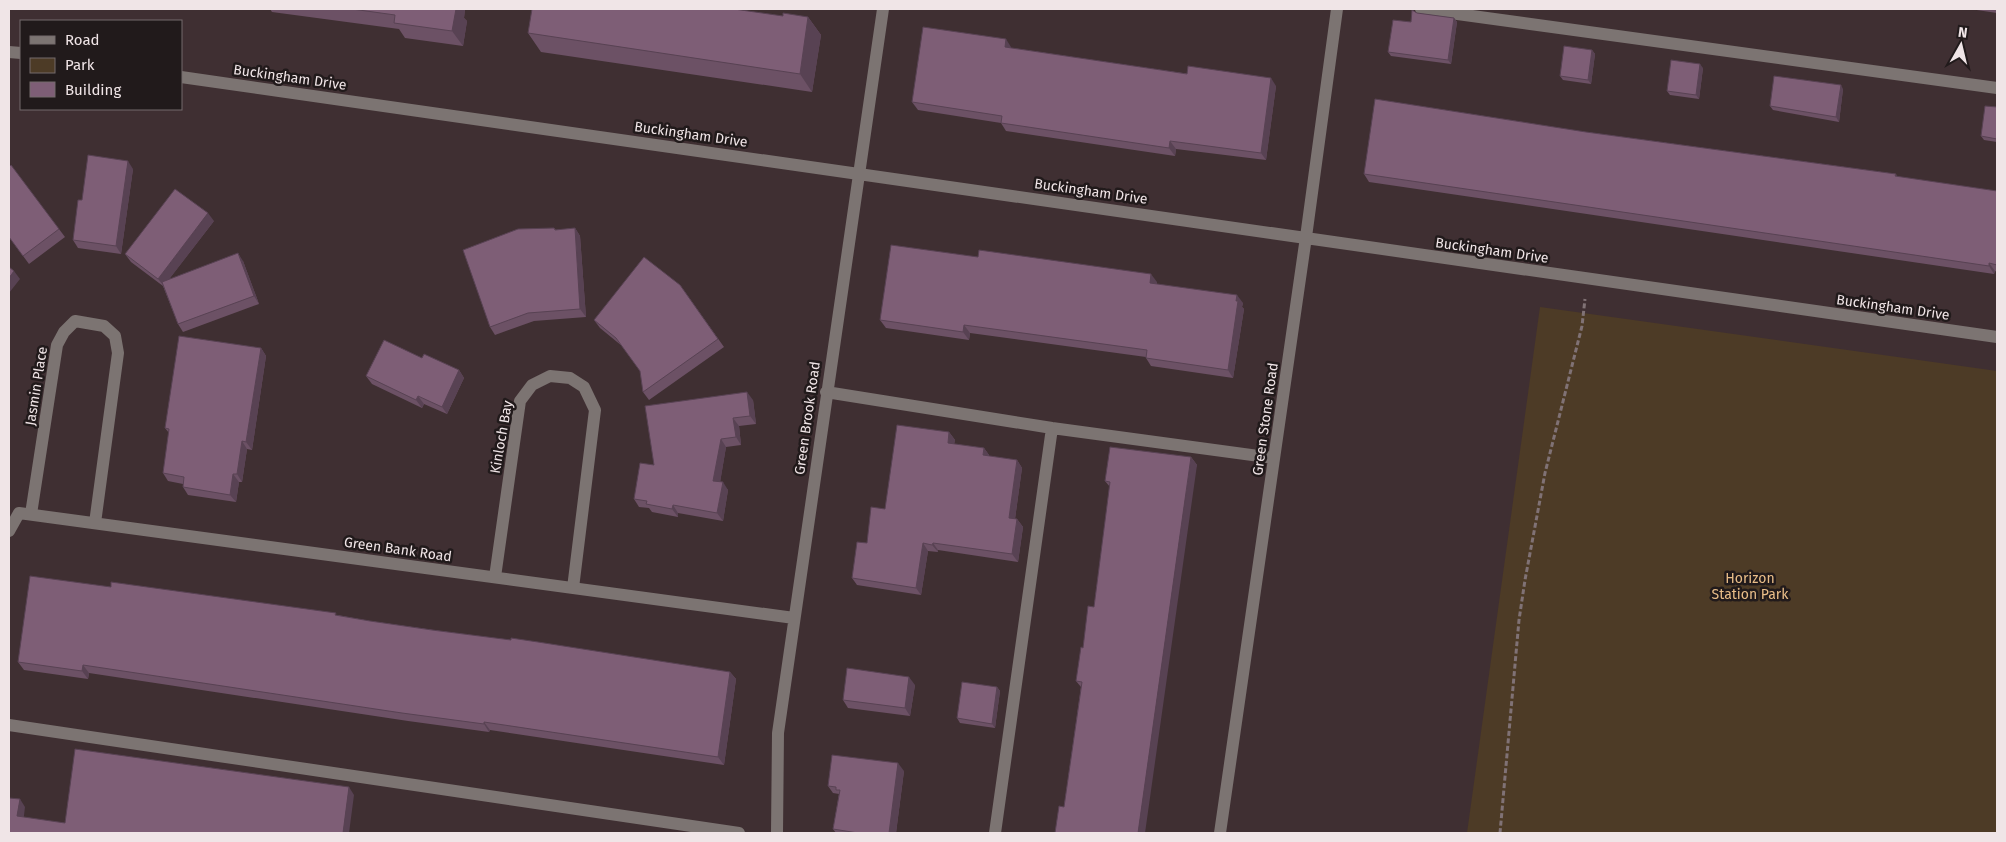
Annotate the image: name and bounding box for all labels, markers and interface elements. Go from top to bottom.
legend [20,20,182,110]
north arrow [1936,20,1986,70]
text: N [1957,24,1969,42]
text: Road [65,31,100,49]
text: Park [65,56,95,74]
street label: Buckingham Drive [232,61,348,94]
text: Building [65,81,121,99]
street label: Buckingham Drive [633,118,749,151]
street label: Buckingham Drive [1033,175,1149,208]
street label: Buckingham Drive [1434,234,1550,267]
street label: Buckingham Drive [1835,291,1951,324]
street label: Jasmin Place [22,345,51,427]
street label: Green Brook Road [791,360,824,476]
street label: Green Stone Road [1249,362,1282,476]
street label: Kinloch Bay [487,399,516,475]
street label: Green Bank Road [343,534,453,565]
park label: Horizon Station Park [1712,570,1789,603]

